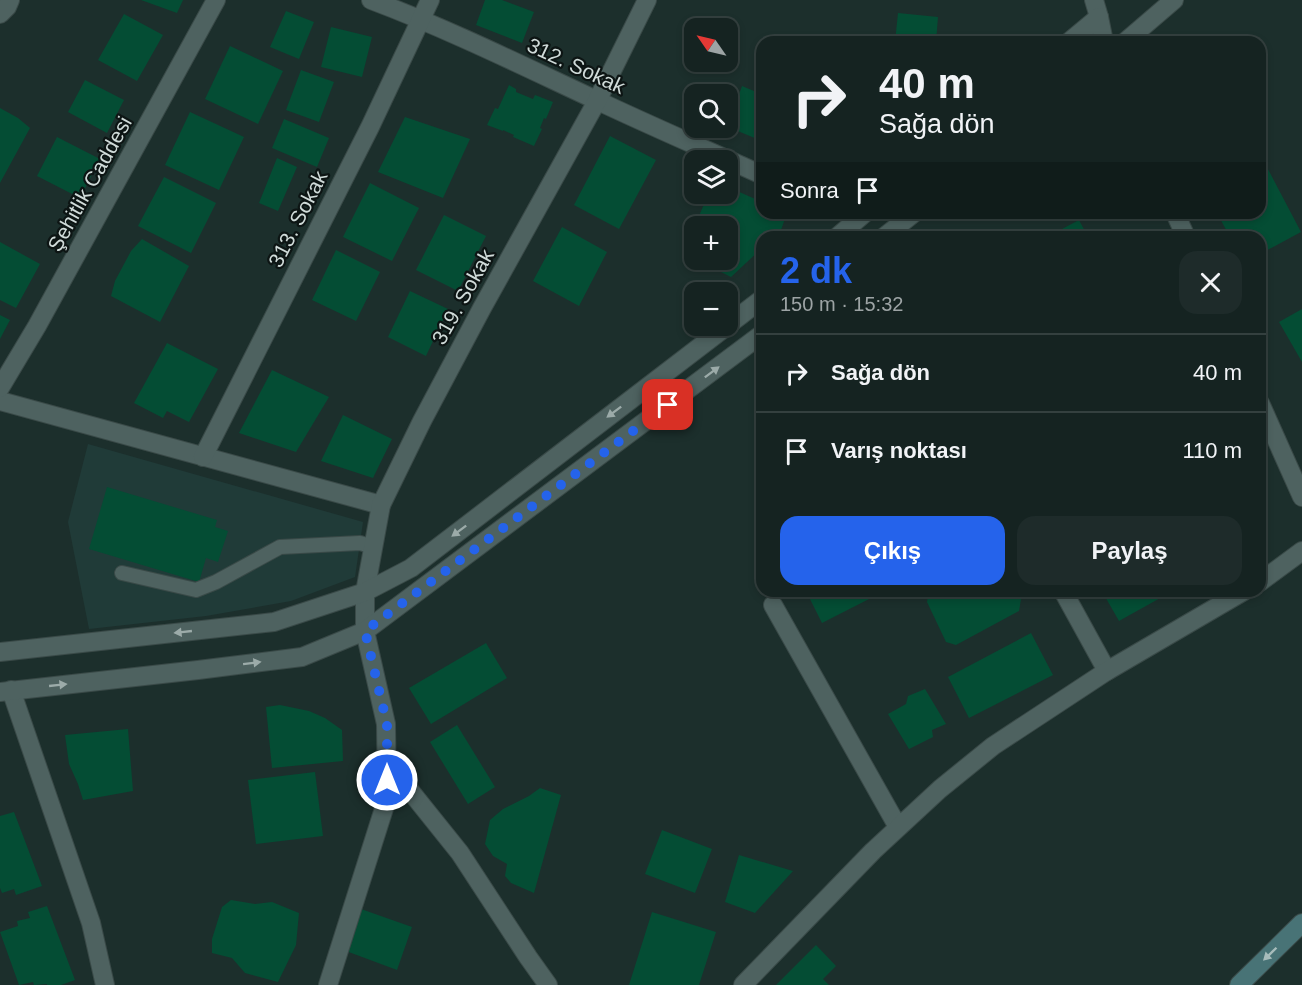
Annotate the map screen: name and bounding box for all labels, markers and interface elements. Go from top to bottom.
north arrow [684,18,738,72]
map controls [684,18,738,336]
street label: 312. Sokak [524,33,629,98]
icon: right [780,60,858,138]
text: 40 m [879,60,975,107]
button: search [684,84,738,138]
text: Sağa dön [879,109,995,139]
street label: Şehitlik Caddesi [43,112,136,255]
button: layers [684,150,738,204]
street label: 313. Sokak [263,166,332,271]
icon: arrive [851,174,884,207]
text: Sonra [780,178,839,203]
button: + [684,216,738,270]
street label: 319. Sokak [427,245,498,348]
text: 2 dk [780,250,852,291]
button: close [1179,251,1242,314]
button: − [684,282,738,336]
text: 150 m · 15:32 [780,293,903,315]
icon: right [780,357,813,390]
text: Sağa dön [831,360,930,385]
text: 40 m [1193,360,1242,385]
one-way arrow [705,366,720,378]
pin [642,379,693,430]
icon: arrive [651,388,684,421]
one-way arrow [606,406,622,419]
icon: arrive [780,435,813,468]
text: Varış noktası [831,438,967,463]
text: 110 m [1182,438,1242,463]
button: Çıkış [780,516,1005,585]
button: Paylaş [1017,516,1242,585]
one-way arrow [451,524,467,537]
one-way arrow [173,627,192,637]
one-way arrow [242,659,261,668]
one-way arrow [49,680,68,690]
position arrow [355,748,419,812]
one-way arrow [1263,947,1278,961]

